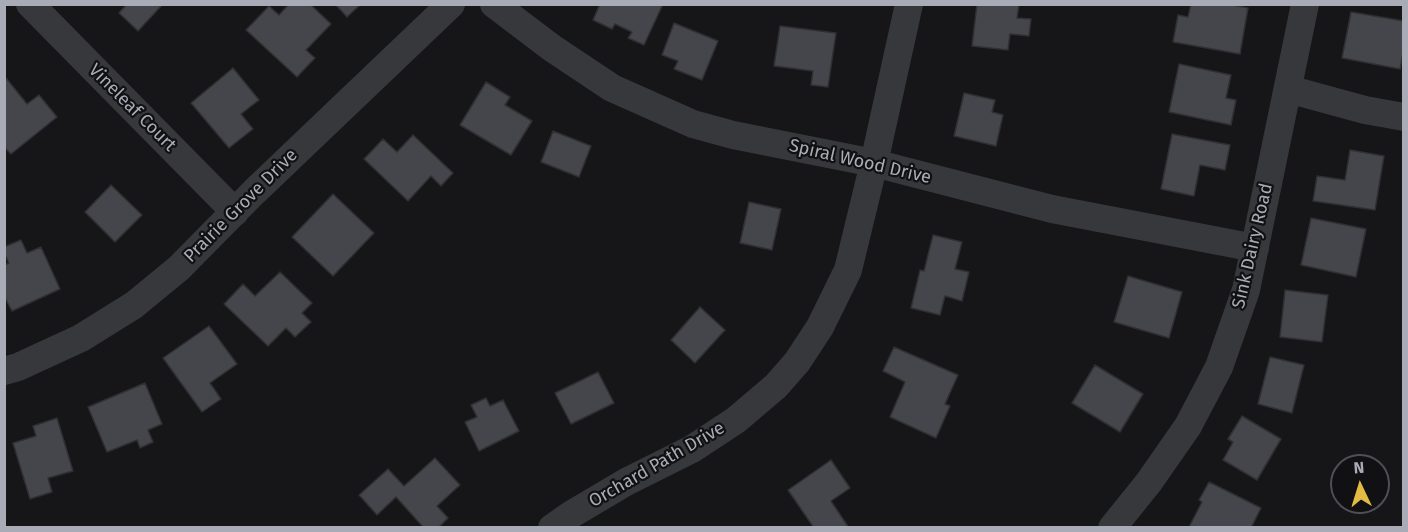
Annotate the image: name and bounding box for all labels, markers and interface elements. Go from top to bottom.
street label: Vineleaf Court [84,60,180,156]
street label: Spiral Wood Drive [787,135,933,189]
street label: Prairie Grove Drive [180,145,302,267]
street label: Sink Dairy Road [1228,181,1278,311]
street label: Orchard Path Drive [585,417,729,513]
north arrow [1330,454,1390,514]
text: N [1353,458,1365,477]

